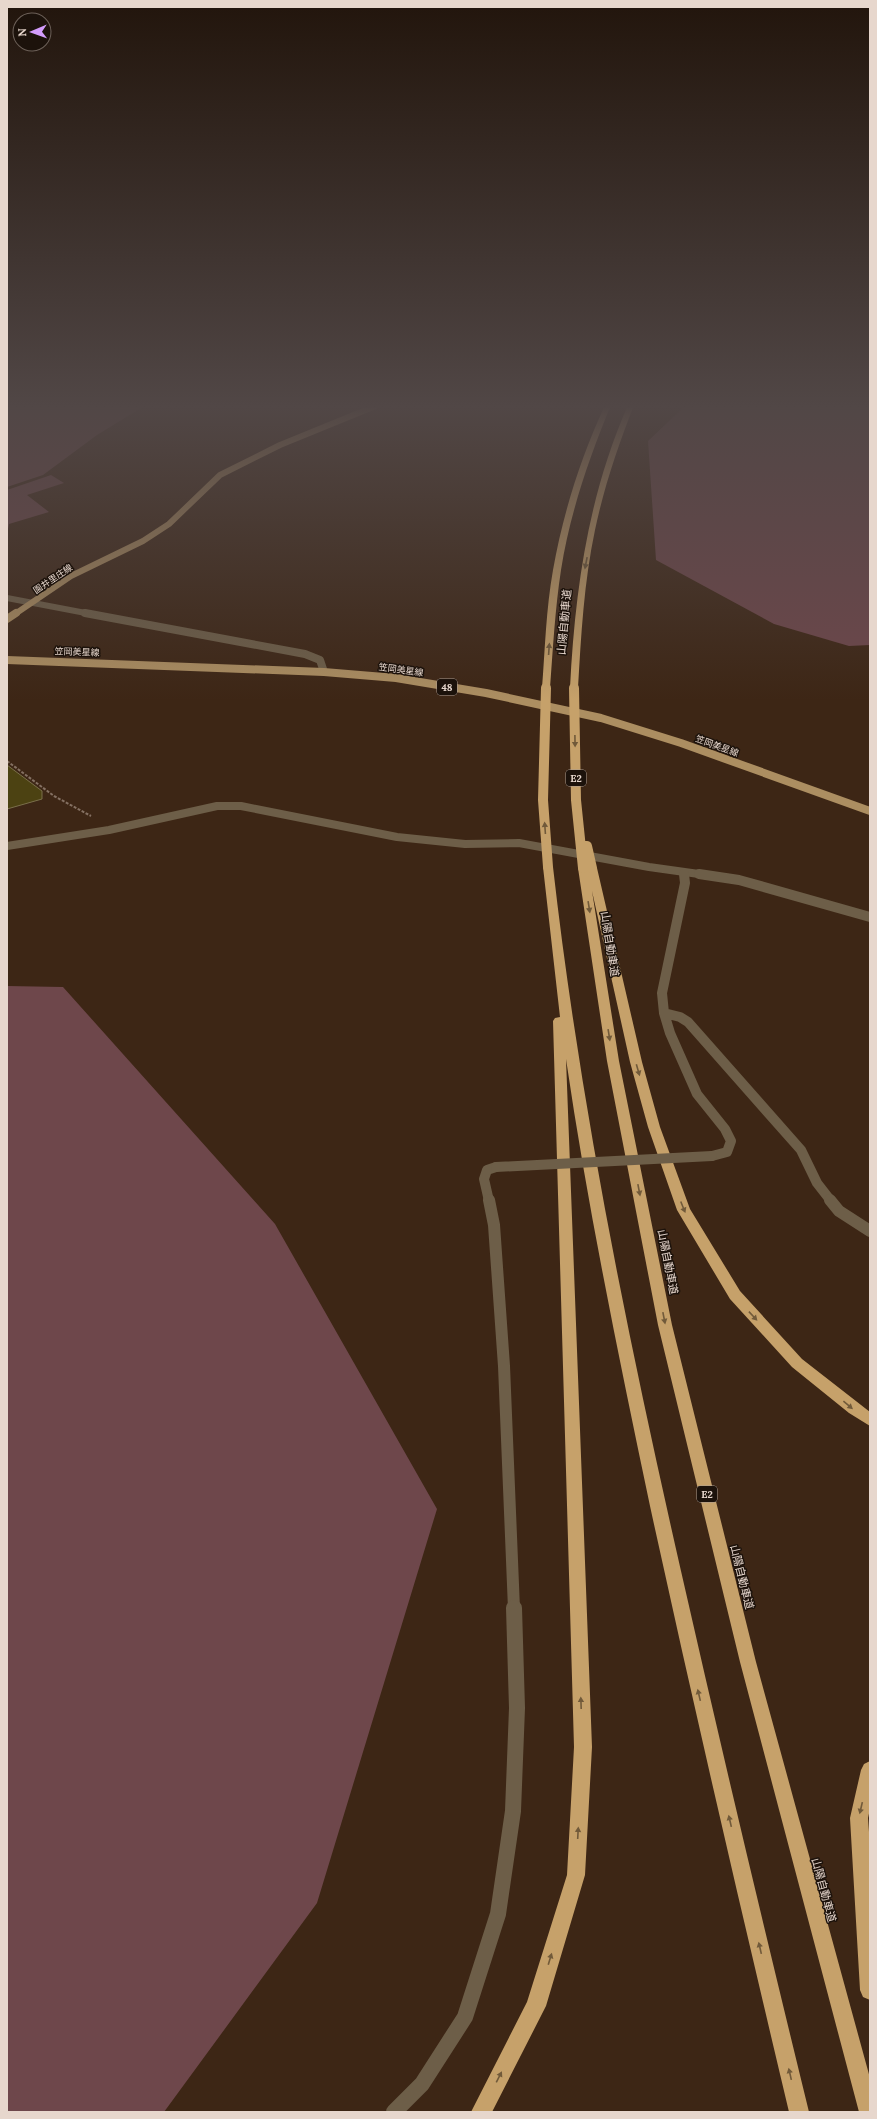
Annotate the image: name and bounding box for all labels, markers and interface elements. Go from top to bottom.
north arrow [12,12,52,52]
text: N [15,27,29,37]
one-way arrow [582,557,588,569]
street label: 園井里庄線 [31,561,75,596]
street label: 山陽自動車道 [554,589,574,655]
one-way arrow [546,643,553,655]
street label: 笠岡美星線 [54,645,101,658]
street label: 笠岡美星線 [378,661,425,678]
road number: 48 [437,679,457,695]
street label: 笠岡美星線 [694,733,741,759]
one-way arrow [572,735,578,748]
road number: E2 [566,770,586,786]
one-way arrow [542,822,549,834]
one-way arrow [586,901,592,913]
street label: 山陽自動車道 [598,910,622,978]
one-way arrow [606,1029,612,1041]
one-way arrow [635,1064,641,1076]
one-way arrow [636,1184,642,1197]
one-way arrow [680,1201,686,1212]
street label: 山陽自動車道 [655,1228,681,1296]
one-way arrow [749,1310,758,1321]
one-way arrow [661,1312,667,1324]
one-way arrow [842,1400,853,1409]
road number: E2 [697,1486,717,1502]
street label: 山陽自動車道 [727,1543,757,1611]
one-way arrow [696,1689,702,1701]
one-way arrow [578,1696,584,1709]
one-way arrow [858,1802,864,1814]
one-way arrow [726,1815,732,1827]
one-way arrow [575,1827,582,1839]
street label: 山陽自動車道 [809,1856,839,1924]
one-way arrow [756,1941,762,1954]
one-way arrow [547,1952,553,1964]
one-way arrow [787,2068,793,2080]
one-way arrow [495,2072,502,2083]

